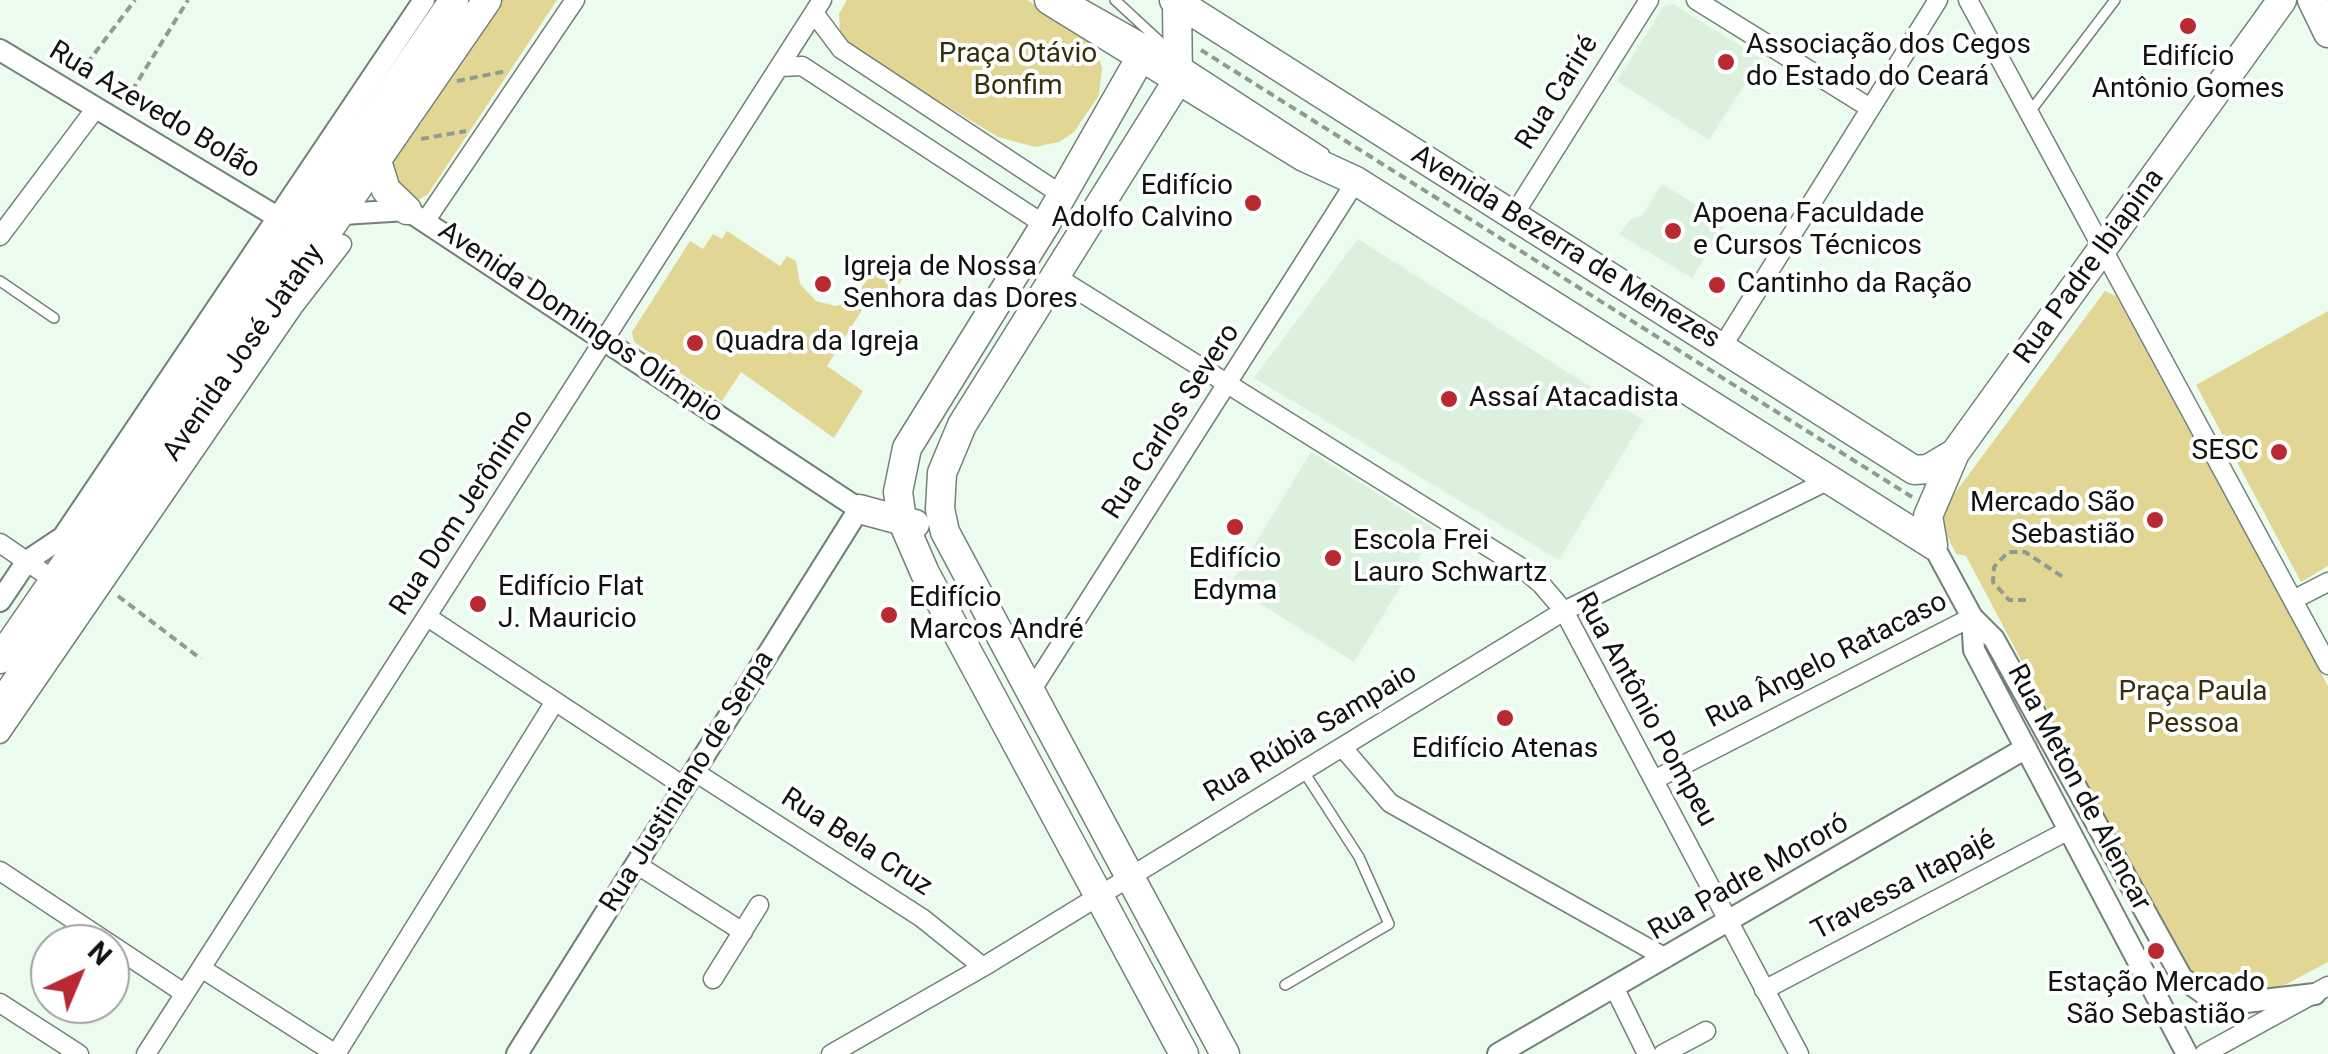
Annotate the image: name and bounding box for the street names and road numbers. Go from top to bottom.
street label: Rua Cariré [1510,30,1606,156]
street label: Rua Azevedo Bolão [42,35,266,187]
street label: Avenida Bezerra de Menezes [1404,139,1726,357]
street label: Rua Padre Ibiapina [2008,163,2172,371]
street label: Avenida Domingos Olímpio [431,215,729,431]
street label: Avenida José Jatahy [156,238,332,468]
street label: Rua Carlos Severo [1096,318,1248,526]
street label: Rua Dom Jerônimo [384,404,542,622]
street label: Rua Ângelo Ratacaso [1701,586,1953,736]
street label: Rua Antônio Pompeu [1567,587,1723,833]
street label: Rua Justiniano de Serpa [594,645,782,919]
street label: Rua Rúbia Sampaio [1198,657,1424,811]
street label: Rua Meton de Alencar [1999,659,2157,917]
street label: Rua Bela Cruz [774,782,938,904]
street label: Rua Padre Mororó [1643,807,1855,949]
street label: Travessa Itapajé [1806,823,2002,949]

